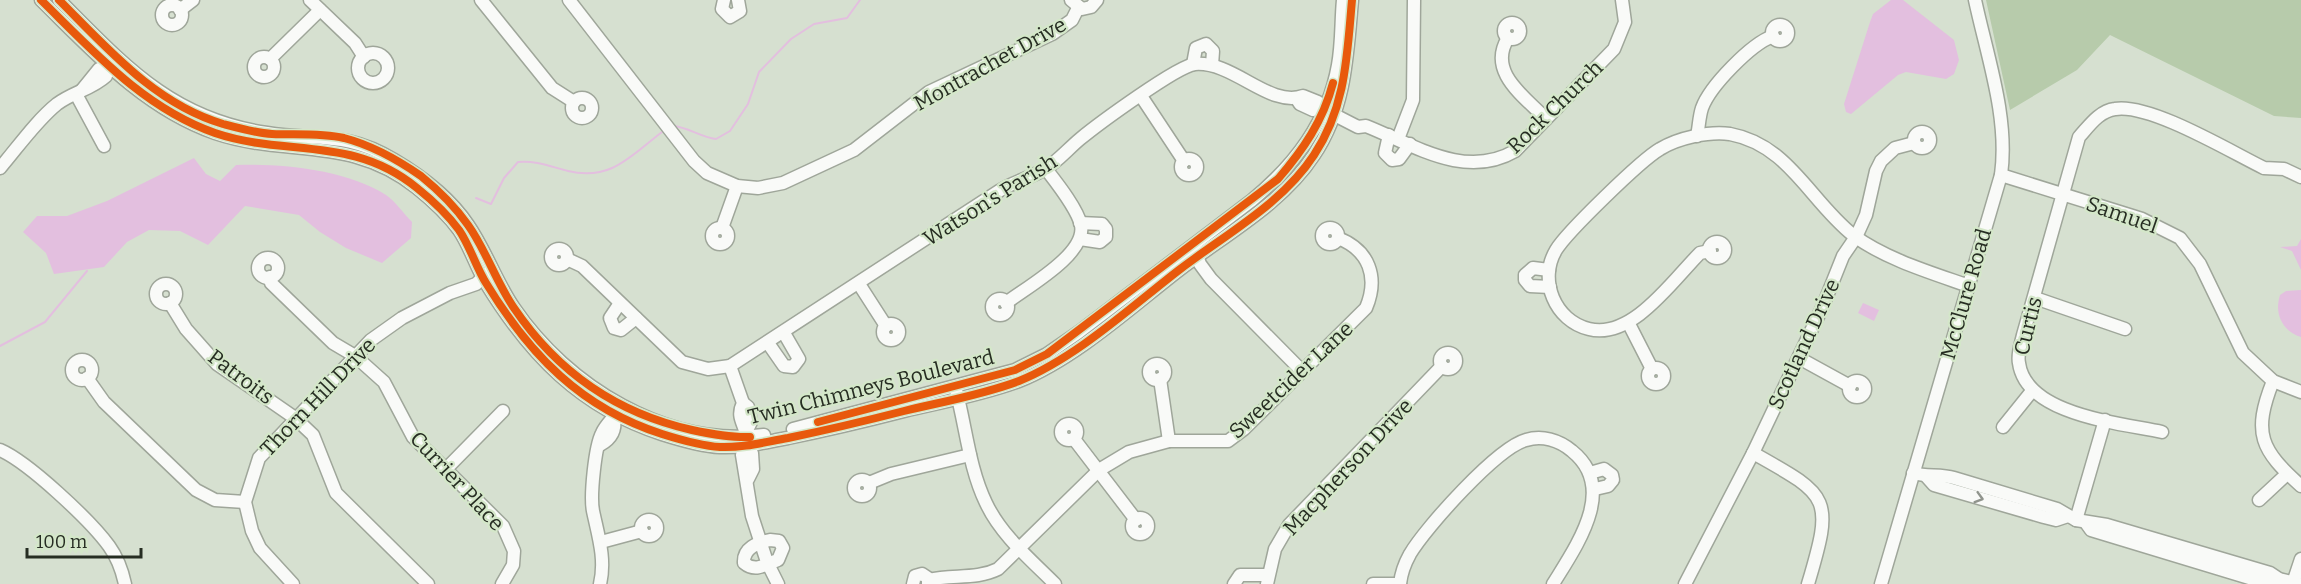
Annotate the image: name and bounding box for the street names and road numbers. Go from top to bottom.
street label: Montrachet Drive [909,11,1071,117]
street label: Rock Church [1502,55,1608,159]
street label: Watson's Parish [918,148,1062,252]
street label: Samuel [2083,191,2161,239]
street label: McClure Road [1935,226,1997,362]
street label: Scotland Drive [1762,275,1846,413]
street label: Curtis [2008,294,2048,358]
street label: Sweetcider Lane [1224,316,1358,444]
street label: Thorn Hill Drive [255,332,381,462]
street label: Patroits [203,344,279,410]
street label: Twin Chimneys Boulevard [745,344,997,430]
street label: Macpherson Drive [1278,393,1418,541]
street label: Currier Place [404,426,510,536]

